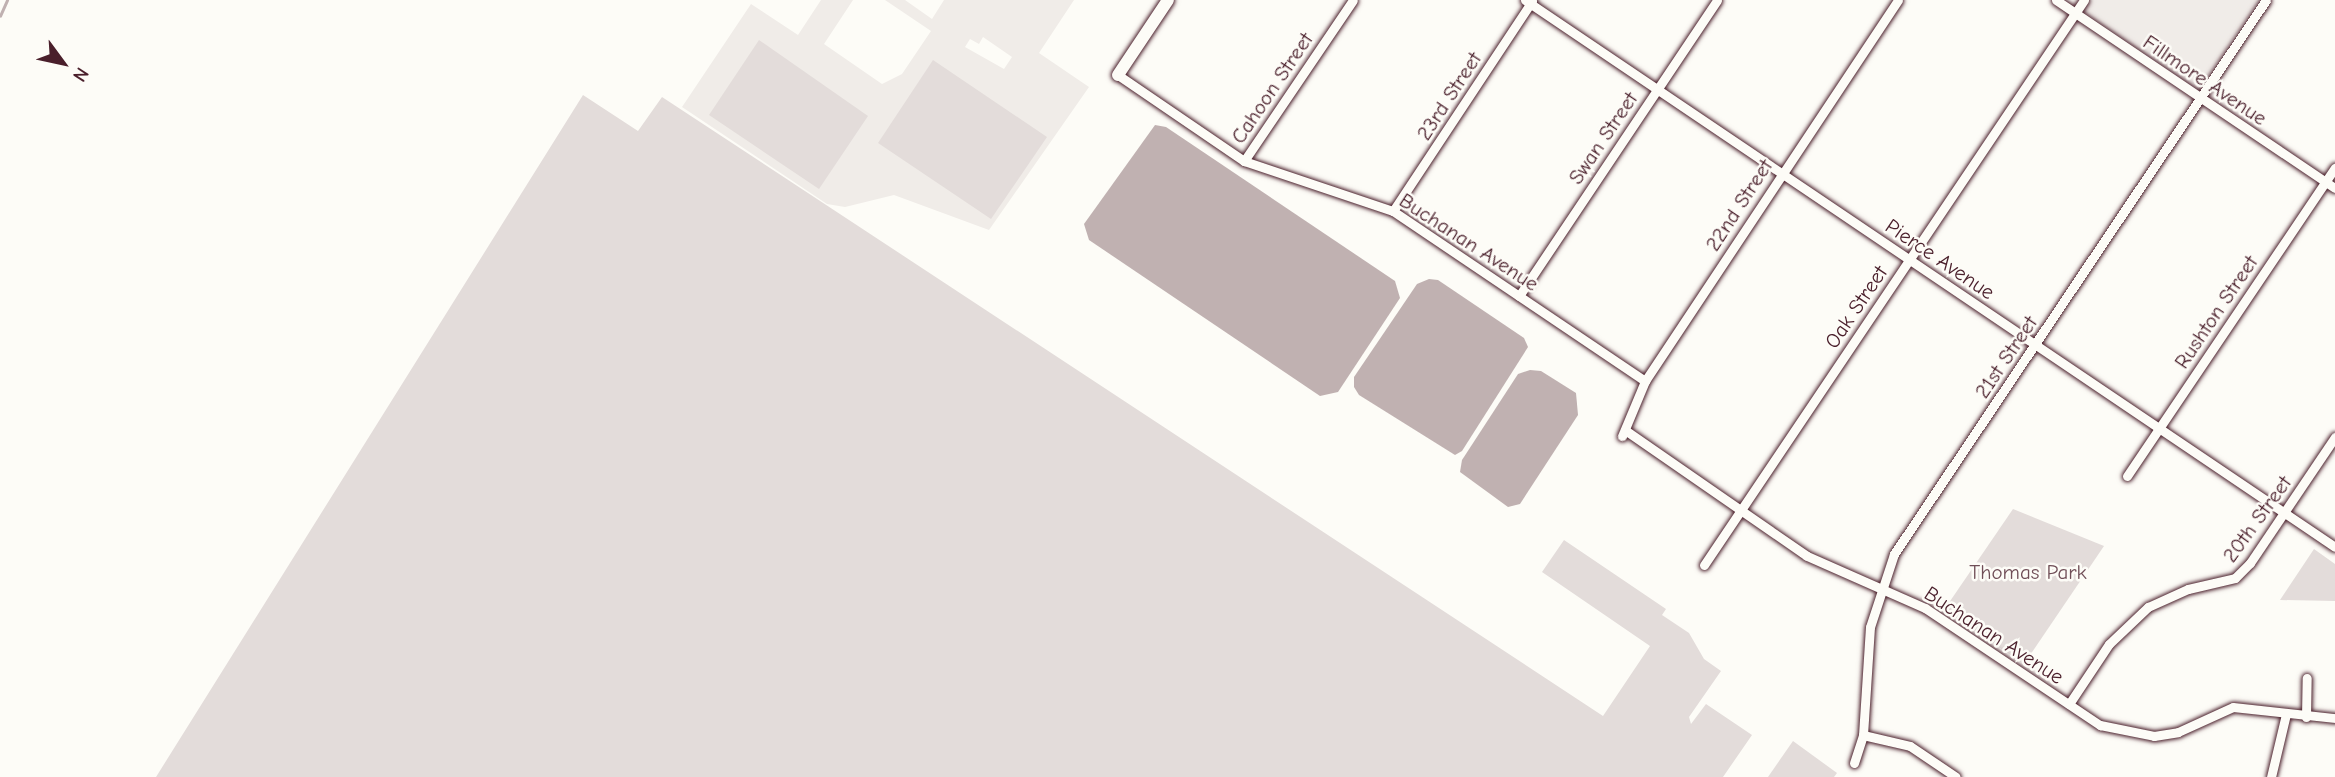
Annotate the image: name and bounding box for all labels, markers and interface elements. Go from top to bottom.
north arrow [28,28,98,98]
street label: Cahoon Street [1226,28,1318,148]
street label: Fillmore Avenue [2138,29,2272,131]
street label: 23rd Street [1411,47,1487,145]
text: N [68,63,93,86]
street label: Swan Street [1563,87,1643,189]
street label: 22nd Street [1700,154,1778,256]
street label: Buchanan Avenue [1395,188,1543,296]
street label: Pierce Avenue [1881,213,1999,305]
street label: Rushton Street [2169,251,2263,373]
street label: Oak Street [1819,261,1893,353]
street label: 21st Street [1969,311,2043,403]
street label: 20th Street [2217,471,2297,567]
park label: Thomas Park [1969,559,2087,585]
street label: Buchanan Avenue [1920,581,2068,689]

